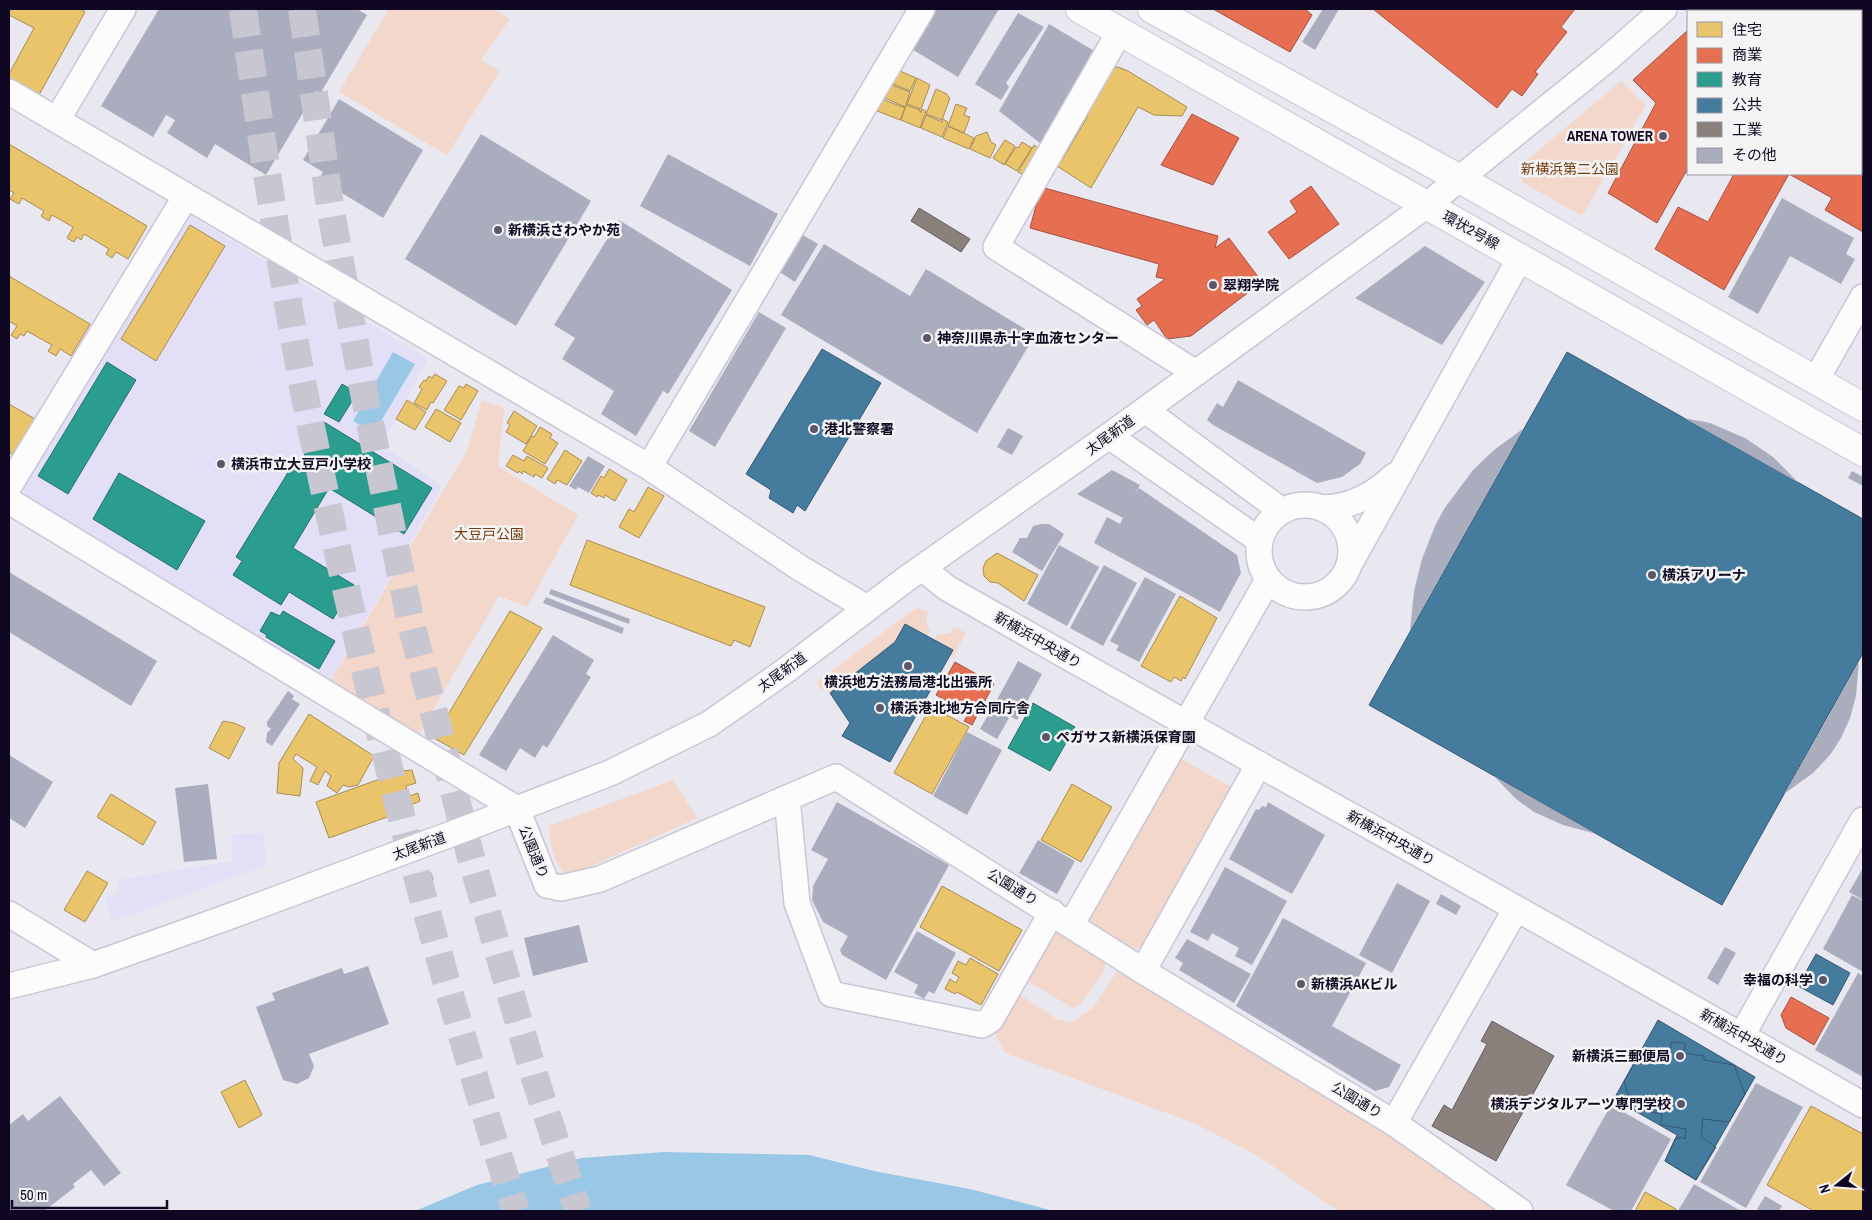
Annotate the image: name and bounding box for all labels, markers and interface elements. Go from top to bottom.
legend [1687,10,1862,175]
text: 住宅 [1732,19,1762,40]
text: 商業 [1732,44,1762,65]
text: 教育 [1732,69,1762,90]
text: 公共 [1732,94,1762,115]
text: 工業 [1732,119,1762,140]
place label: ARENA TOWER [1567,127,1654,145]
marker: ARENA TOWER [1657,130,1669,142]
text: その他 [1732,144,1777,165]
park label: 新横浜第二公園 [1521,160,1619,178]
street label: 環状2号線 [1439,207,1503,253]
place label: 新横浜さわやか苑 [508,221,620,239]
marker: 新横浜さわやか苑 [492,224,504,236]
place label: 翠翔学院 [1223,276,1279,294]
marker: 翠翔学院 [1207,279,1219,291]
place label: 神奈川県赤十字血液センター [937,329,1119,347]
marker: 神奈川県赤十字血液センター [921,332,933,344]
street label: 太尾新道 [1082,411,1138,459]
place label: 港北警察署 [824,420,894,438]
marker: 港北警察署 [808,423,820,435]
place label: 横浜市立大豆戸小学校 [231,455,371,473]
marker: 横浜市立大豆戸小学校 [215,458,227,470]
park label: 大豆戸公園 [454,525,524,543]
place label: 横浜アリーナ [1662,566,1746,584]
marker: 横浜アリーナ [1646,569,1658,581]
street label: 新横浜中央通り [991,608,1085,672]
street label: 太尾新道 [754,648,810,696]
marker: 横浜地方法務局港北出張所 [902,660,914,672]
place label: 横浜地方法務局港北出張所 [824,673,992,691]
place label: 横浜港北地方合同庁舎 [890,699,1030,717]
marker: 横浜港北地方合同庁舎 [874,702,886,714]
place label: ペガサス新横浜保育園 [1056,728,1196,746]
marker: ペガサス新横浜保育園 [1040,731,1052,743]
street label: 新横浜中央通り [1344,806,1438,870]
street label: 公園通り [515,823,553,881]
street label: 太尾新道 [390,828,448,864]
street label: 公園通り [984,865,1042,909]
place label: 幸福の科学 [1743,971,1813,989]
marker: 幸福の科学 [1817,974,1829,986]
place label: 新横浜AKビル [1311,975,1398,993]
marker: 新横浜AKビル [1295,978,1307,990]
street label: 新横浜中央通り [1697,1005,1791,1069]
place label: 新横浜三郵便局 [1572,1047,1670,1065]
marker: 新横浜三郵便局 [1674,1050,1686,1062]
street label: 公園通り [1328,1078,1386,1122]
place label: 横浜デジタルアーツ専門学校 [1490,1095,1671,1113]
marker: 横浜デジタルアーツ専門学校 [1675,1098,1687,1110]
north arrow [1812,1160,1862,1210]
scale bar [12,1178,168,1210]
text: N [1815,1182,1834,1195]
text: 50 m [20,1184,47,1205]

